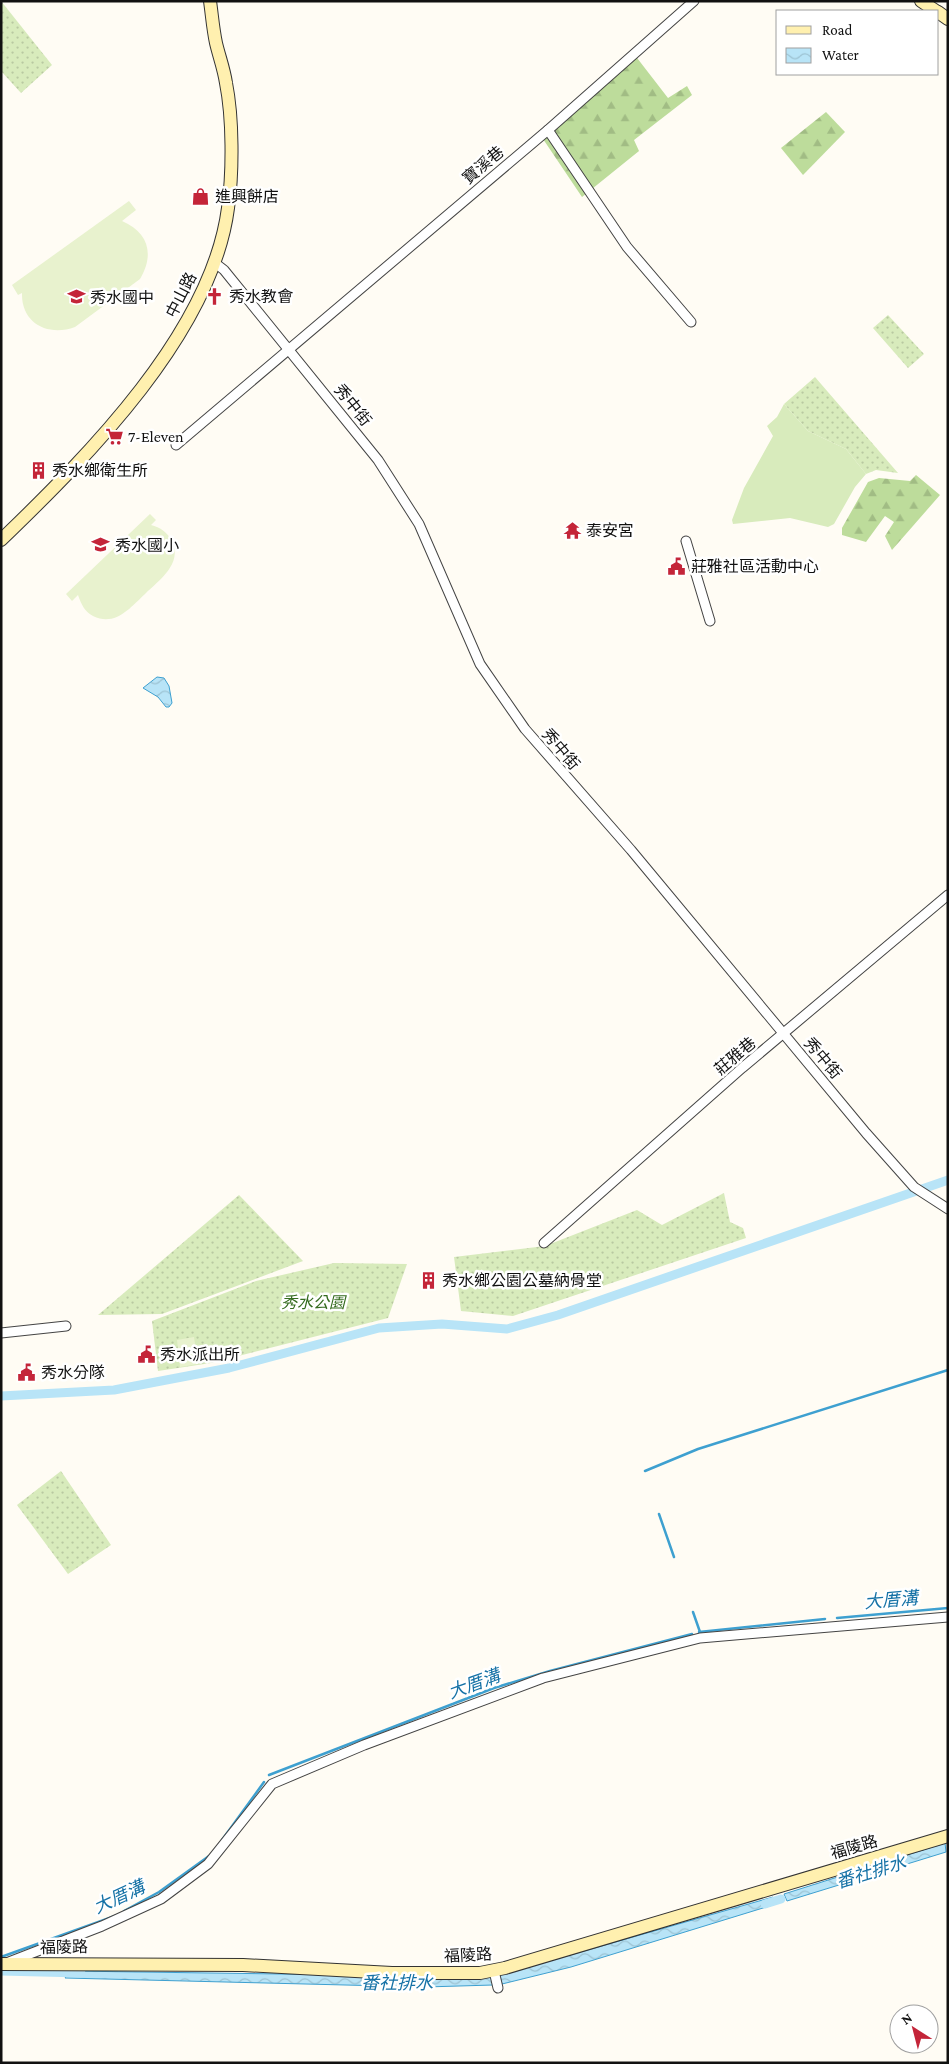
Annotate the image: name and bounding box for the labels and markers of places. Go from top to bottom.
shop icon: 進興餅店 [191,186,211,206]
place label: 進興餅店 [215,188,279,205]
church icon: 秀水教會 [205,286,225,306]
school or university icon: 秀水國中 [66,287,86,307]
place label: 秀水教會 [229,288,293,305]
place label: 秀水國中 [90,289,154,306]
supermarket icon: 7-Eleven [104,426,124,446]
place label: 7-Eleven [128,428,184,445]
building icon: 秀水鄉衛生所 [28,460,48,480]
place label: 秀水鄉衛生所 [52,462,148,479]
temple icon: 泰安宮 [562,520,582,540]
place label: 泰安宮 [586,522,634,539]
school or university icon: 秀水國小 [91,535,111,555]
place label: 秀水國小 [115,537,179,554]
public building icon: 莊雅社區活動中心 [667,556,687,576]
place label: 莊雅社區活動中心 [691,558,819,575]
building icon: 秀水鄉公園公墓納骨堂 [418,1270,438,1290]
place label: 秀水鄉公園公墓納骨堂 [442,1272,602,1289]
public building icon: 秀水派出所 [136,1344,156,1364]
place label: 秀水派出所 [160,1346,240,1363]
public building icon: 秀水分隊 [17,1362,37,1382]
place label: 秀水分隊 [41,1364,105,1381]

